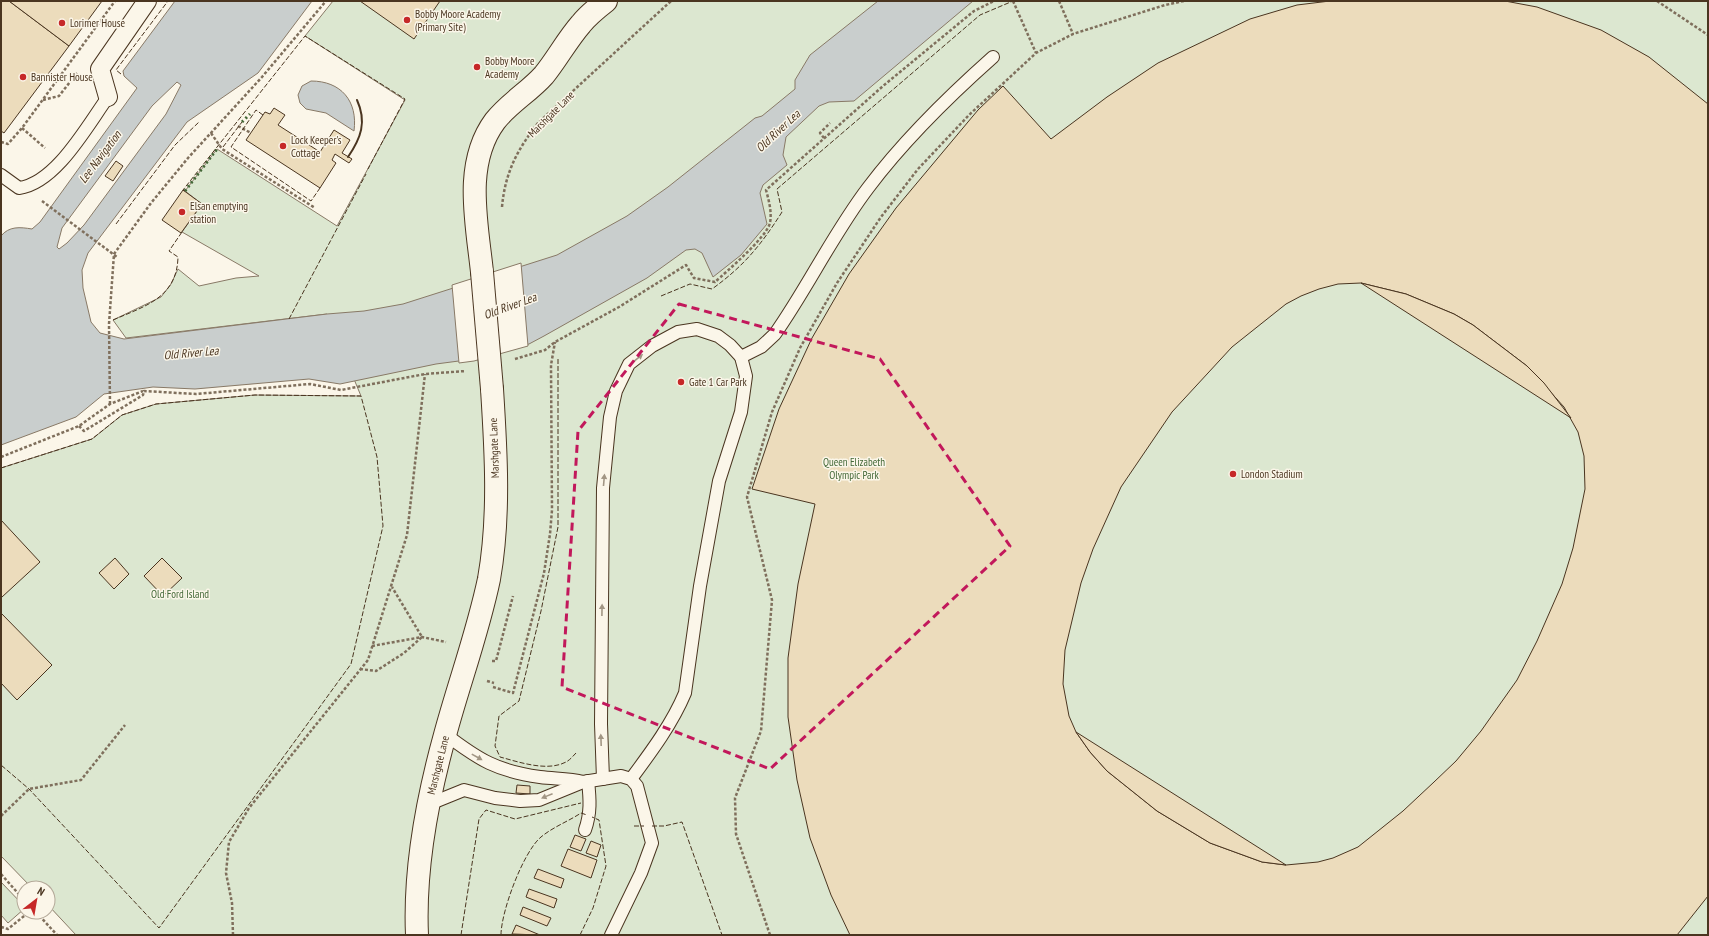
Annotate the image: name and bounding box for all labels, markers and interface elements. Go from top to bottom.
place label: Bobby Moore Academy (Primary Site) [415,7,501,34]
marker: Bobby Moore Academy (Primary Site) [402,15,412,25]
place label: Lorimer House [70,16,125,30]
marker: Lorimer House [57,18,67,28]
place label: Bobby Moore Academy [485,54,535,81]
marker: Bobby Moore Academy [472,62,482,72]
place label: Bannister House [31,70,93,84]
marker: Bannister House [18,72,28,82]
street label: Marshgate Lane [525,87,578,140]
water label: Old River Lea [752,106,804,155]
water label: Lee Navigation [75,127,125,186]
place label: Lock Keeper's Cottage [291,133,342,160]
marker: Lock Keeper's Cottage [278,141,288,151]
place label: Elsan emptying station [190,199,248,226]
marker: Elsan emptying station [177,207,187,217]
water label: Old River Lea [481,289,539,322]
water label: Old River Lea [163,343,220,362]
one-way arrow [632,353,643,362]
place label: Gate 1 Car Park [689,375,748,389]
marker: Gate 1 Car Park [676,377,686,387]
street label: Marshgate Lane [486,417,502,478]
park label: Queen Elizabeth Olympic Park [823,455,885,482]
place label: London Stadium [1241,467,1303,481]
marker: London Stadium [1228,469,1238,479]
one-way arrow [600,474,607,486]
park label: Old Ford Island [151,587,209,601]
one-way arrow [599,603,605,616]
one-way arrow [598,733,604,746]
street label: Marshgate Lane [424,734,452,796]
one-way arrow [471,753,483,760]
one-way arrow [541,794,553,800]
north arrow [16,880,56,920]
text: N [35,884,47,899]

